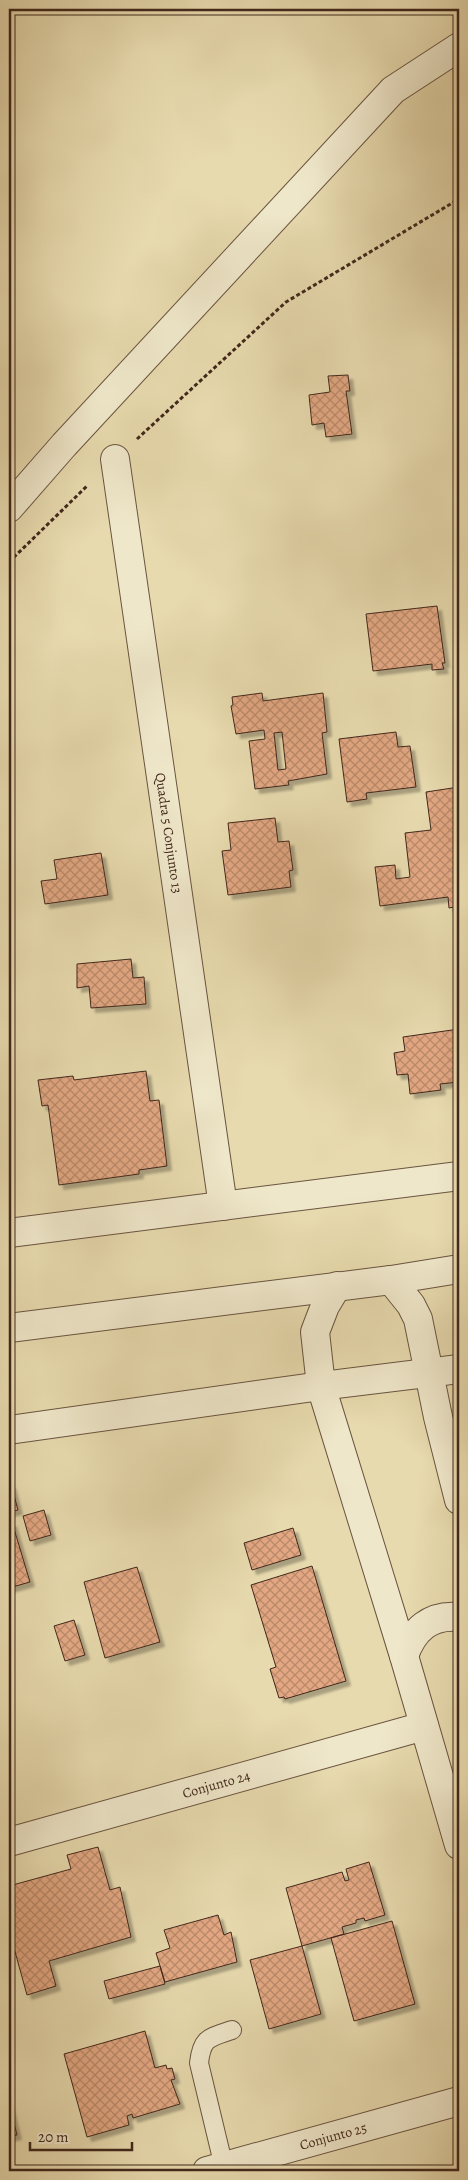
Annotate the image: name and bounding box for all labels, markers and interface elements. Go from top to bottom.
street label: Quadra 5 Conjunto 13 [151,772,187,895]
street label: Conjunto 24 [180,1766,252,1803]
street label: Conjunto 25 [297,2118,369,2154]
scale bar [30,2120,132,2152]
text: 20 m [38,2127,69,2147]

